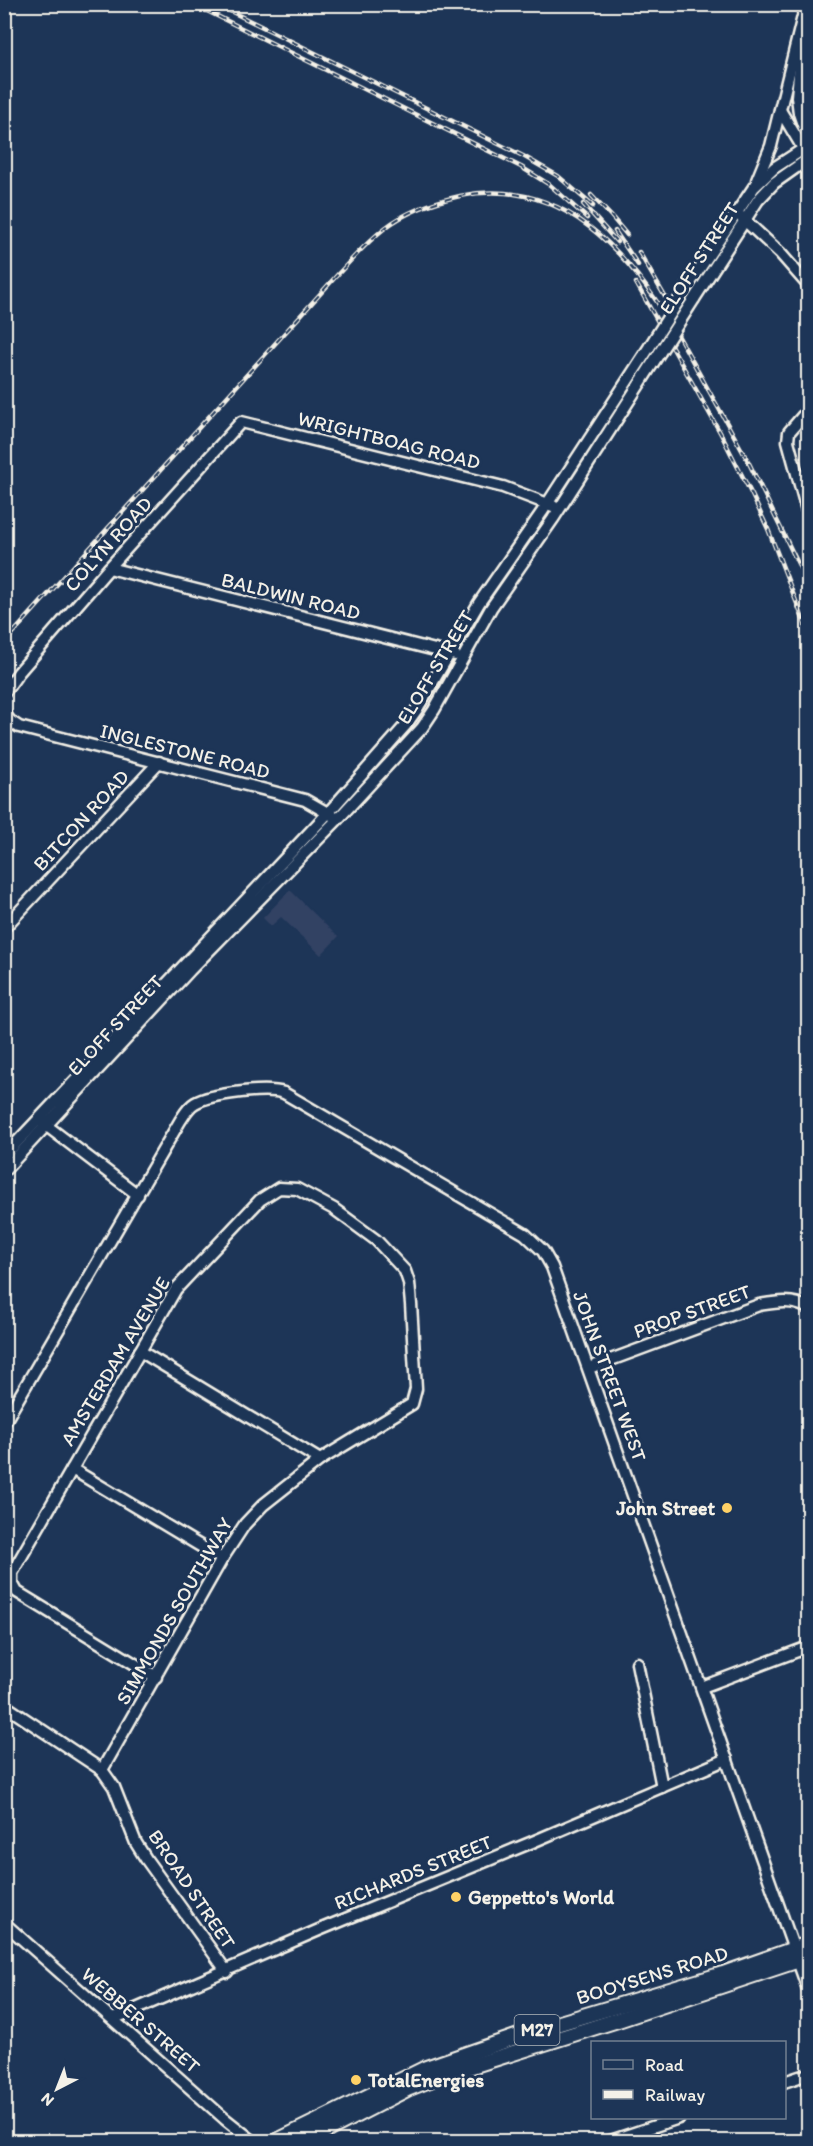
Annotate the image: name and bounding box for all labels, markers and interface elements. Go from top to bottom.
street label: ELOFF STREET [654,197,744,319]
street label: WRIGHTBOAG ROAD [295,406,483,474]
street label: COLYN ROAD [59,491,157,597]
street label: BALDWIN ROAD [219,567,363,625]
street label: ELOFF STREET [392,606,478,728]
street label: INGLESTONE ROAD [98,718,272,784]
street label: BITCON ROAD [28,764,134,876]
street label: ELOFF STREET [62,970,168,1080]
street label: AMSTERDAM AVENUE [55,1272,175,1450]
street label: PROP STREET [630,1279,754,1343]
street label: JOHN STREET WEST [568,1288,652,1464]
place label: John Street [615,1496,716,1520]
marker: John Street [720,1501,734,1515]
street label: SIMMONDS SOUTHWAY [111,1513,238,1709]
street label: BROAD STREET [143,1825,241,1953]
street label: RICHARDS STREET [331,1829,495,1915]
place label: Geppetto's World [468,1885,614,1910]
marker: Geppetto's World [449,1890,463,1904]
street label: BOOYSENS ROAD [573,1940,731,2010]
street label: WEBBER STREET [77,1962,205,2078]
road number: M27 [514,2015,560,2045]
legend [591,2041,786,2119]
text: Road [645,2054,684,2076]
north arrow [27,2059,87,2119]
place label: TotalEnergies [367,2068,484,2093]
marker: TotalEnergies [349,2073,363,2087]
text: Railway [645,2084,706,2106]
text: N [37,2089,58,2110]

